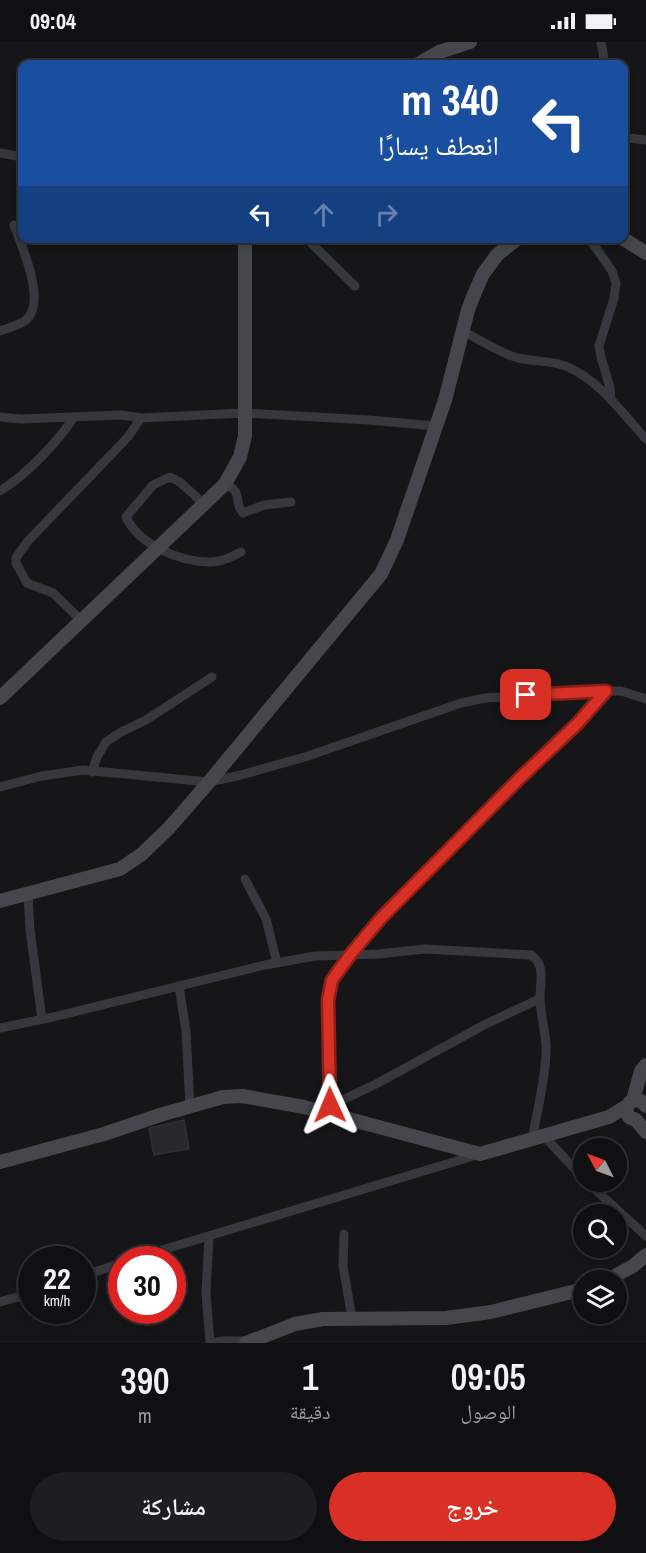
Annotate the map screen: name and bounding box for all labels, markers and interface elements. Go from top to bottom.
text: 09:04 [30,6,76,36]
text: 340 m [401,72,499,128]
icon: left [520,84,598,162]
text: انعطف يسارًا [378,127,499,163]
icon: left [244,198,277,231]
icon: ahead [307,198,340,231]
icon: right [370,198,403,231]
pin [500,669,551,720]
icon: arrive [509,678,542,711]
position arrow [298,1073,362,1137]
north arrow [573,1138,627,1192]
map controls [573,1138,627,1324]
button: search [573,1204,627,1258]
speed limit sign: 30 [108,1246,186,1324]
text: 22 [43,1258,71,1298]
button: layers [573,1270,627,1324]
text: km/h [44,1290,70,1311]
text: 1 [302,1353,318,1401]
text: 09:05 [451,1353,526,1401]
text: 390 [120,1357,170,1405]
text: دقيقة [290,1398,330,1425]
text: الوصول [461,1398,516,1425]
text: m [138,1402,152,1429]
button: مشاركة [30,1472,317,1541]
button: خروج [329,1472,616,1541]

